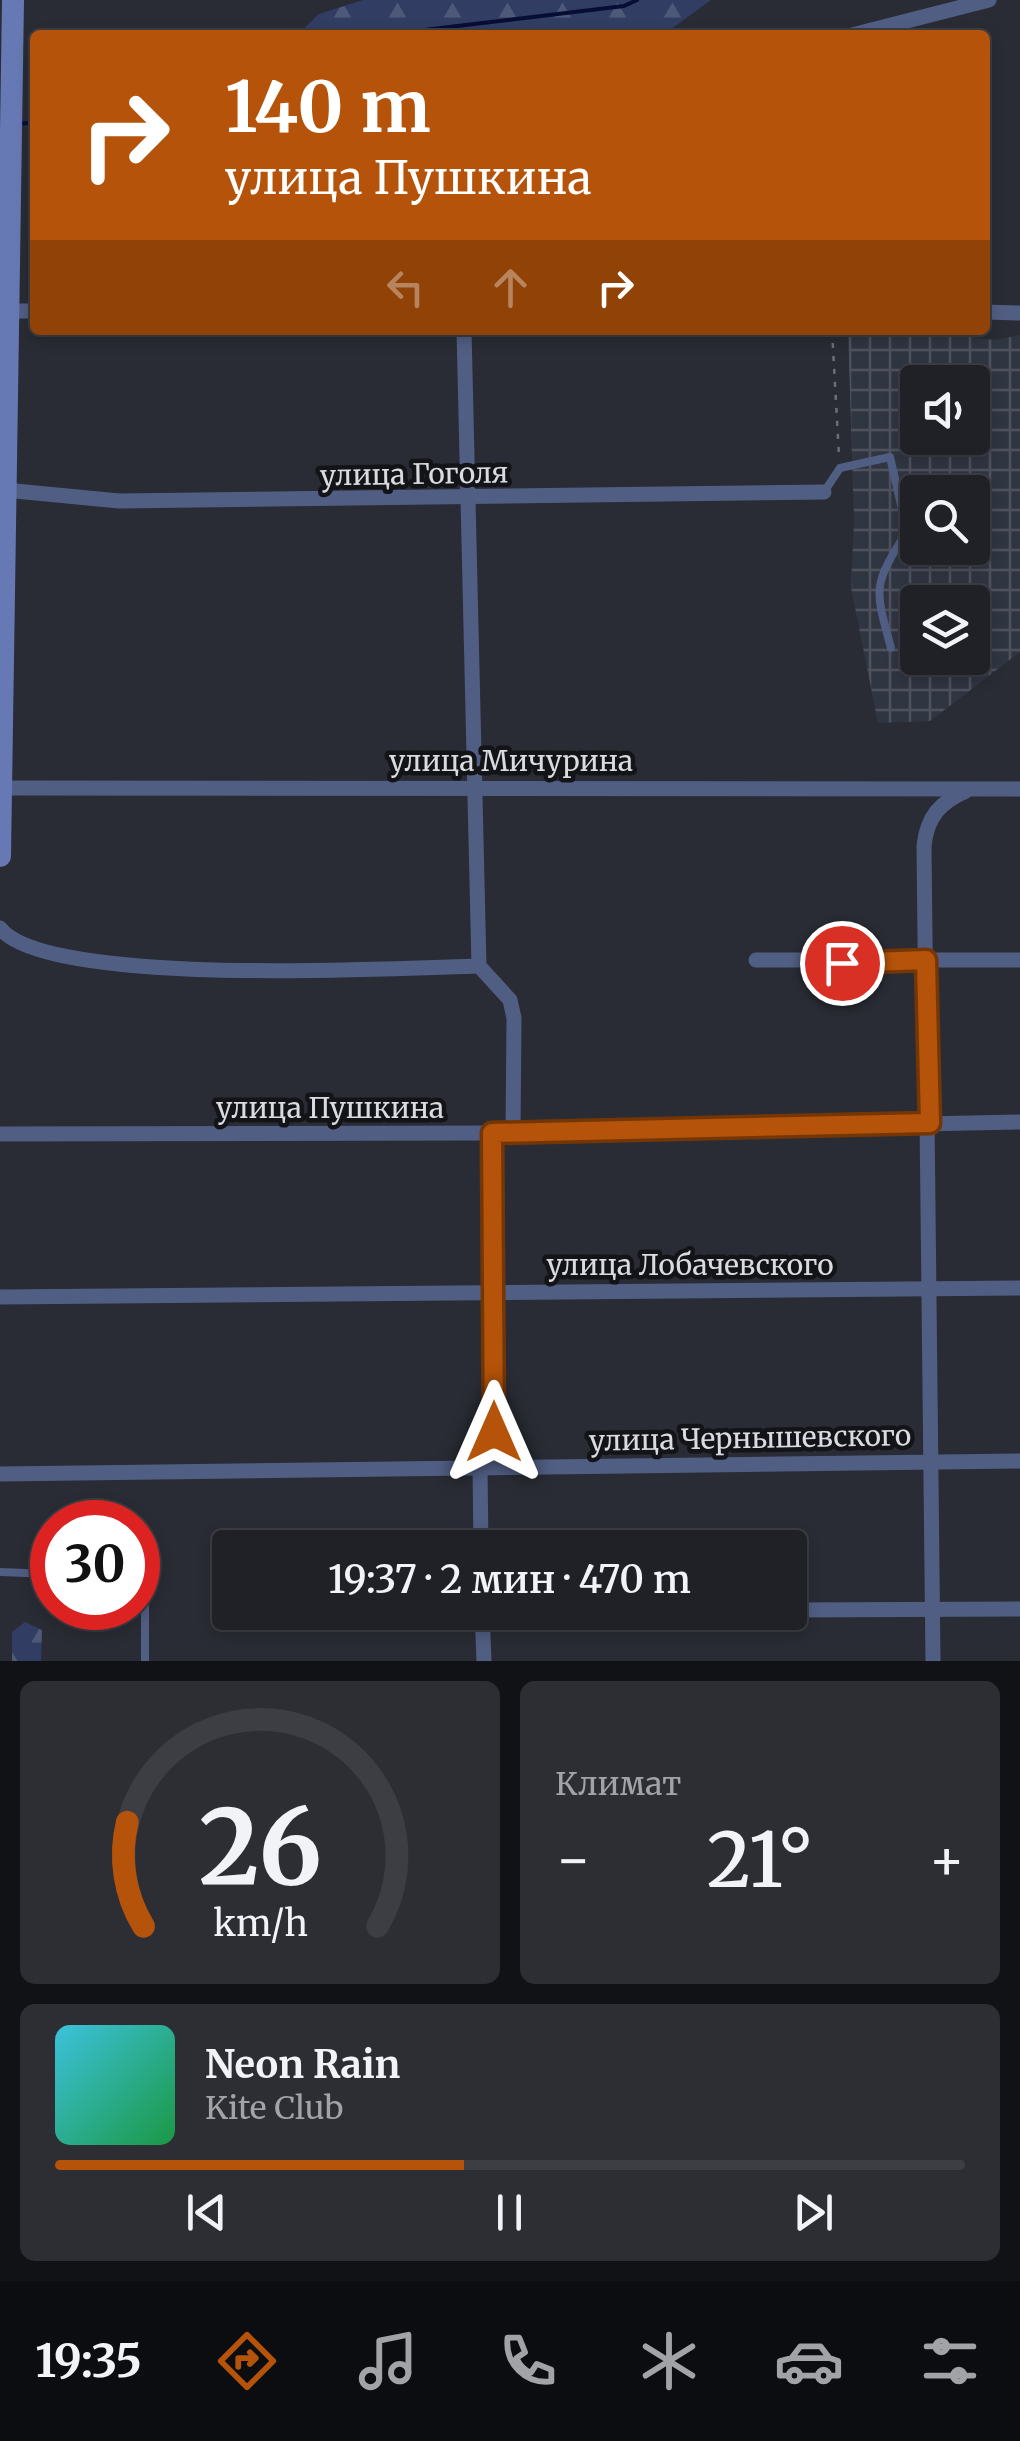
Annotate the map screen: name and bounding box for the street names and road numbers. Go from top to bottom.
street label: улица Гоголя [319,454,509,494]
street label: улица Мичурина [389,743,633,779]
street label: улица Пушкина [216,1090,444,1126]
street label: улица Лобачевского [546,1247,834,1283]
street label: улица Чернышевского [588,1417,912,1459]

